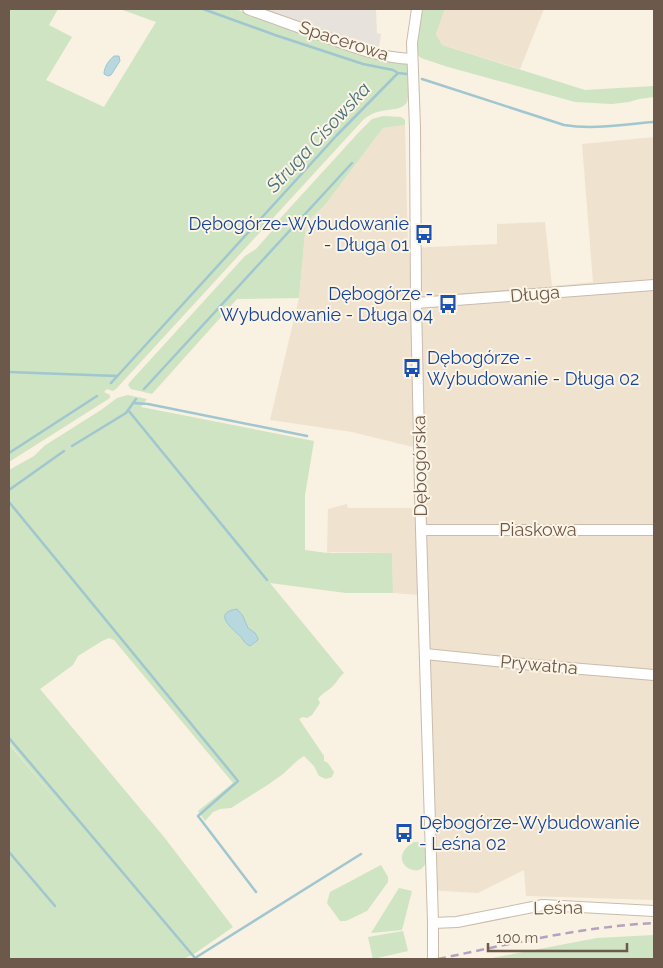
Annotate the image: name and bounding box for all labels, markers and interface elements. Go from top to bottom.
street label: Spacerowa [297,16,392,65]
water label: Struga Cisowska [261,77,375,197]
place label: Dębogórze-Wybudowanie - Długa 01 [188,213,409,255]
bus stop icon: Dębogórze-Wybudowanie - Długa 01 [413,223,435,245]
street label: Długa [509,281,561,306]
place label: Dębogórze - Wybudowanie - Długa 04 [220,283,433,325]
bus stop icon: Dębogórze - Wybudowanie - Długa 04 [437,293,459,315]
place label: Dębogórze - Wybudowanie - Długa 02 [427,347,639,389]
bus stop icon: Dębogórze - Wybudowanie - Długa 02 [401,357,423,379]
street label: Dębogórska [408,415,431,517]
street label: Piaskowa [499,519,577,540]
street label: Prywatna [499,651,579,678]
place label: Dębogórze-Wybudowanie - Leśna 02 [419,812,640,854]
bus stop icon: Dębogórze-Wybudowanie - Leśna 02 [393,822,415,844]
street label: Leśna [533,897,583,918]
scale bar [488,920,627,952]
text: 100 m [496,929,538,947]

